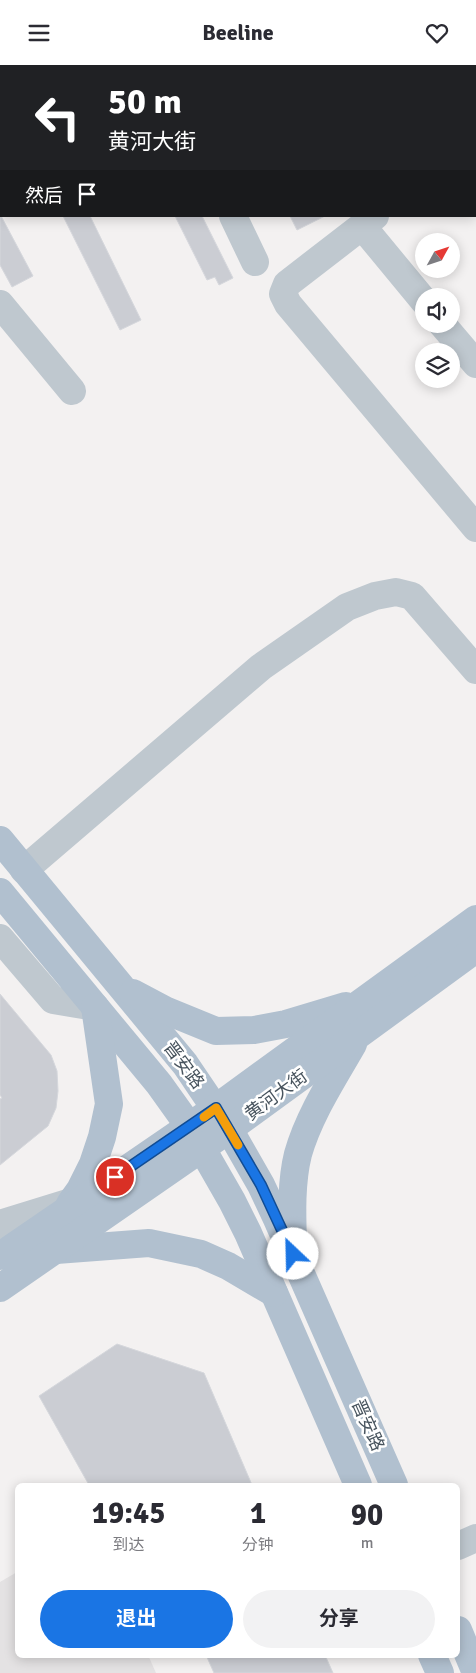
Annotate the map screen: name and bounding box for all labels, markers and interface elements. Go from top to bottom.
icon: menu [25,19,53,47]
text: Beeline [202,19,274,46]
icon: heart [423,19,451,47]
text: 50 m [108,80,182,123]
icon: left [25,85,90,150]
text: 黄河大街 [108,128,196,155]
icon: arrive [73,180,101,208]
text: 然后 [25,184,63,208]
north arrow [415,233,460,277]
map controls [415,233,460,388]
button: sound [415,288,460,333]
button: layers [415,343,460,388]
street label: 晋安路 [159,1037,209,1093]
street label: 黄河大街 [240,1065,312,1125]
pin [94,1156,136,1198]
icon: arrive [101,1163,129,1191]
position arrow [266,1227,318,1279]
street label: 晋安路 [347,1396,389,1454]
text: 19:45 [92,1495,165,1532]
text: 1 [250,1495,266,1532]
text: 90 [351,1497,383,1534]
text: m [361,1533,373,1553]
text: 到达 [113,1535,145,1555]
text: 分钟 [242,1535,274,1555]
button: 退出 [40,1590,233,1648]
button: 分享 [243,1590,435,1648]

